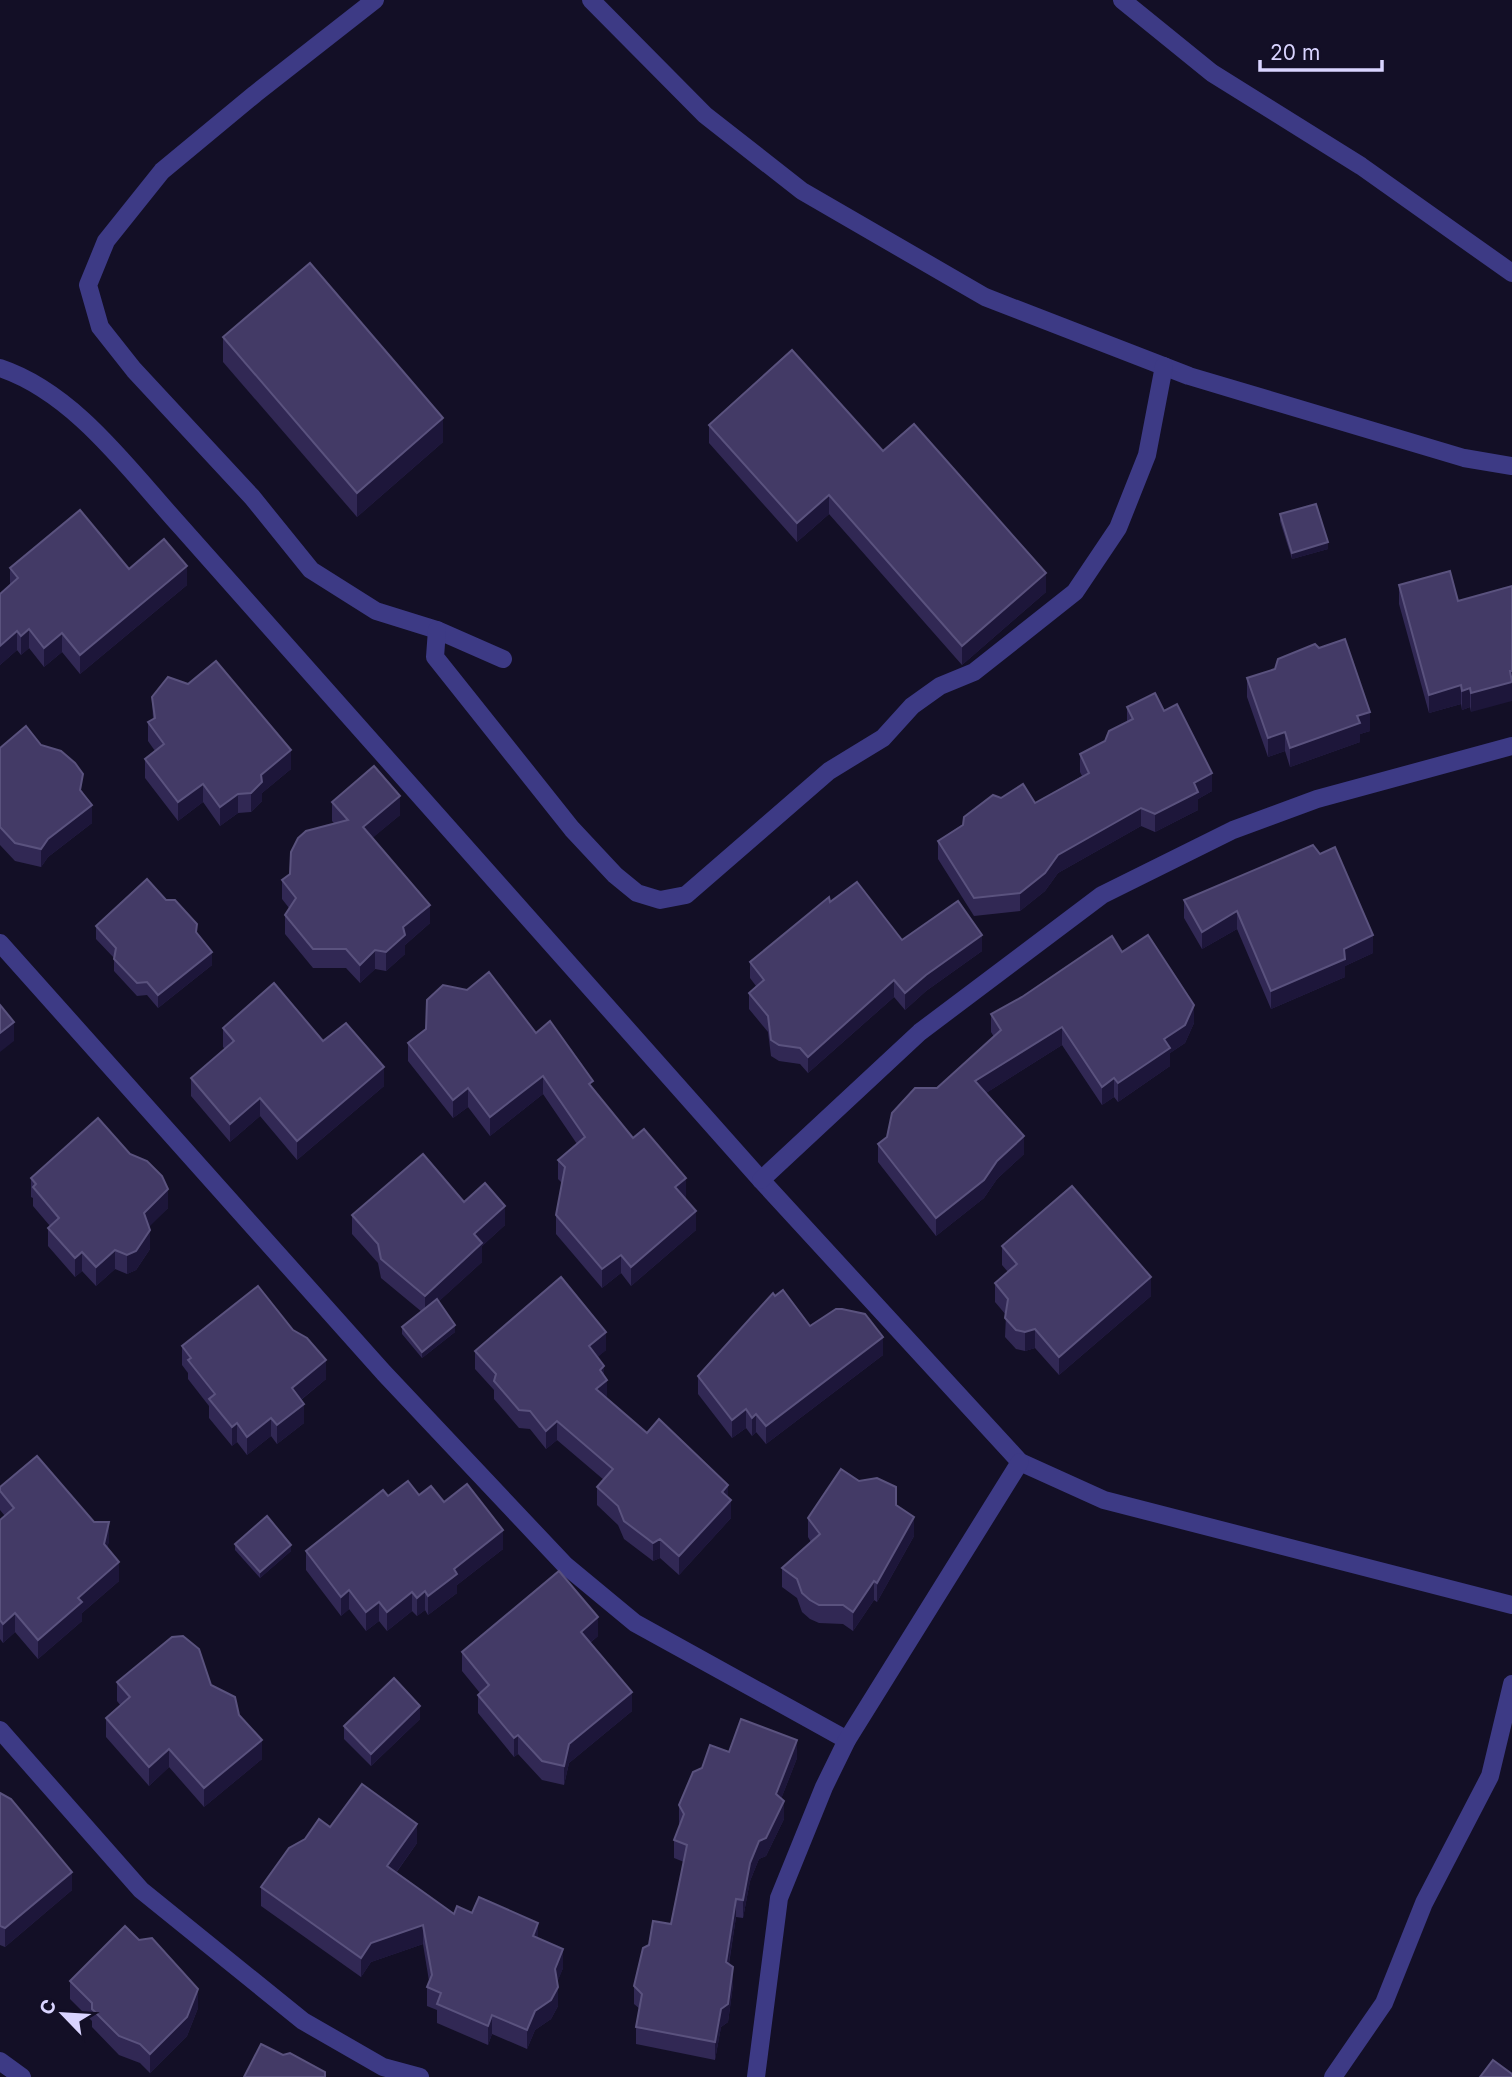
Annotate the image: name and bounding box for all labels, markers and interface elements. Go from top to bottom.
scale bar [1260,28,1382,72]
text: 20 m [1270,40,1320,65]
north arrow [28,1979,98,2049]
text: С [35,1996,61,2018]

